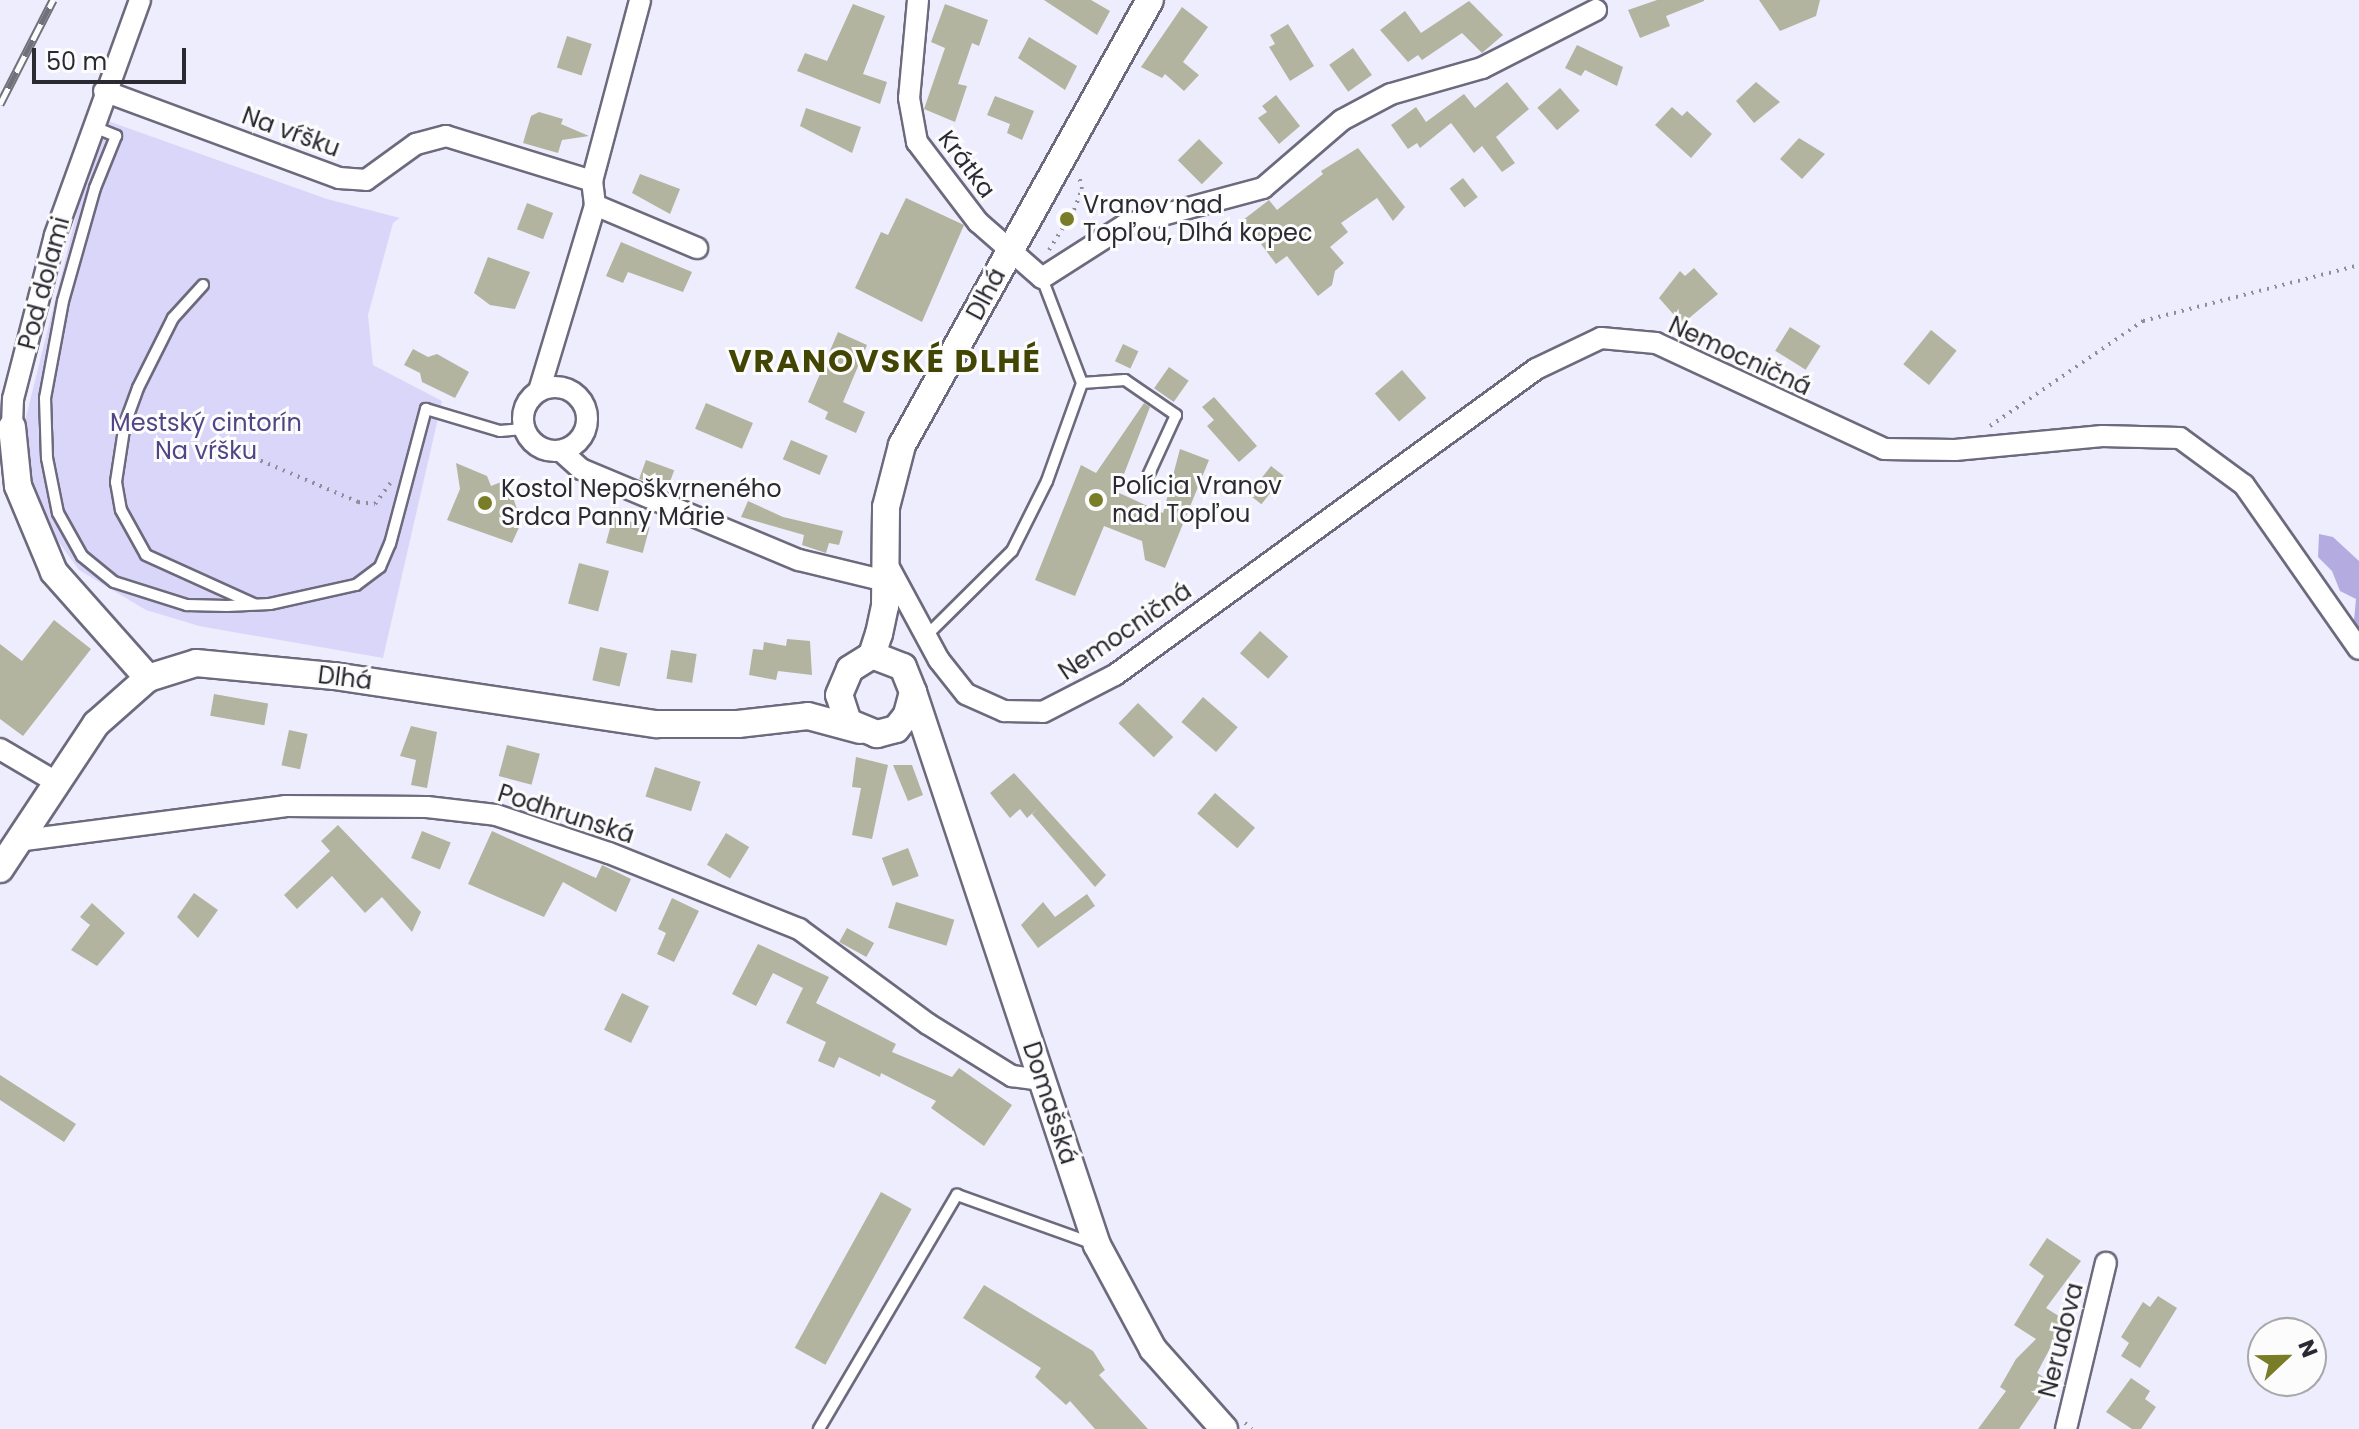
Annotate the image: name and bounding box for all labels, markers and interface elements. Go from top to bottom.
scale bar [36,32,190,82]
text: 50 m [46,45,107,78]
street label: Na vŕšku [238,101,344,163]
street label: Krátka [932,125,1002,203]
place label: Vranov nad Topľou, Dlhá kopec [1083,191,1313,247]
marker: Vranov nad Topľou, Dlhá kopec [1058,210,1076,228]
street label: Pod dolami [12,213,76,353]
street label: Dlhá [961,263,1011,325]
street label: Nemocničná [1664,310,1816,402]
district label: VRANOVSKÉ DLHÉ [728,342,1042,380]
park label: Mestský cintorín Na vŕšku [110,409,302,465]
place label: Polícia Vranov nad Topľou [1112,472,1282,528]
place label: Kostol Nepoškvrneného Srdca Panny Márie [501,475,782,531]
marker: Polícia Vranov nad Topľou [1087,491,1105,509]
marker: Kostol Nepoškvrneného Srdca Panny Márie [476,494,494,512]
street label: Nemocničná [1053,576,1197,686]
street label: Dlhá [316,660,374,696]
street label: Podhrunská [494,778,638,850]
street label: Domašská [1017,1038,1083,1168]
street label: Nerudova [2033,1280,2089,1400]
north arrow [2247,1317,2327,1397]
text: N [2290,1335,2325,1362]

